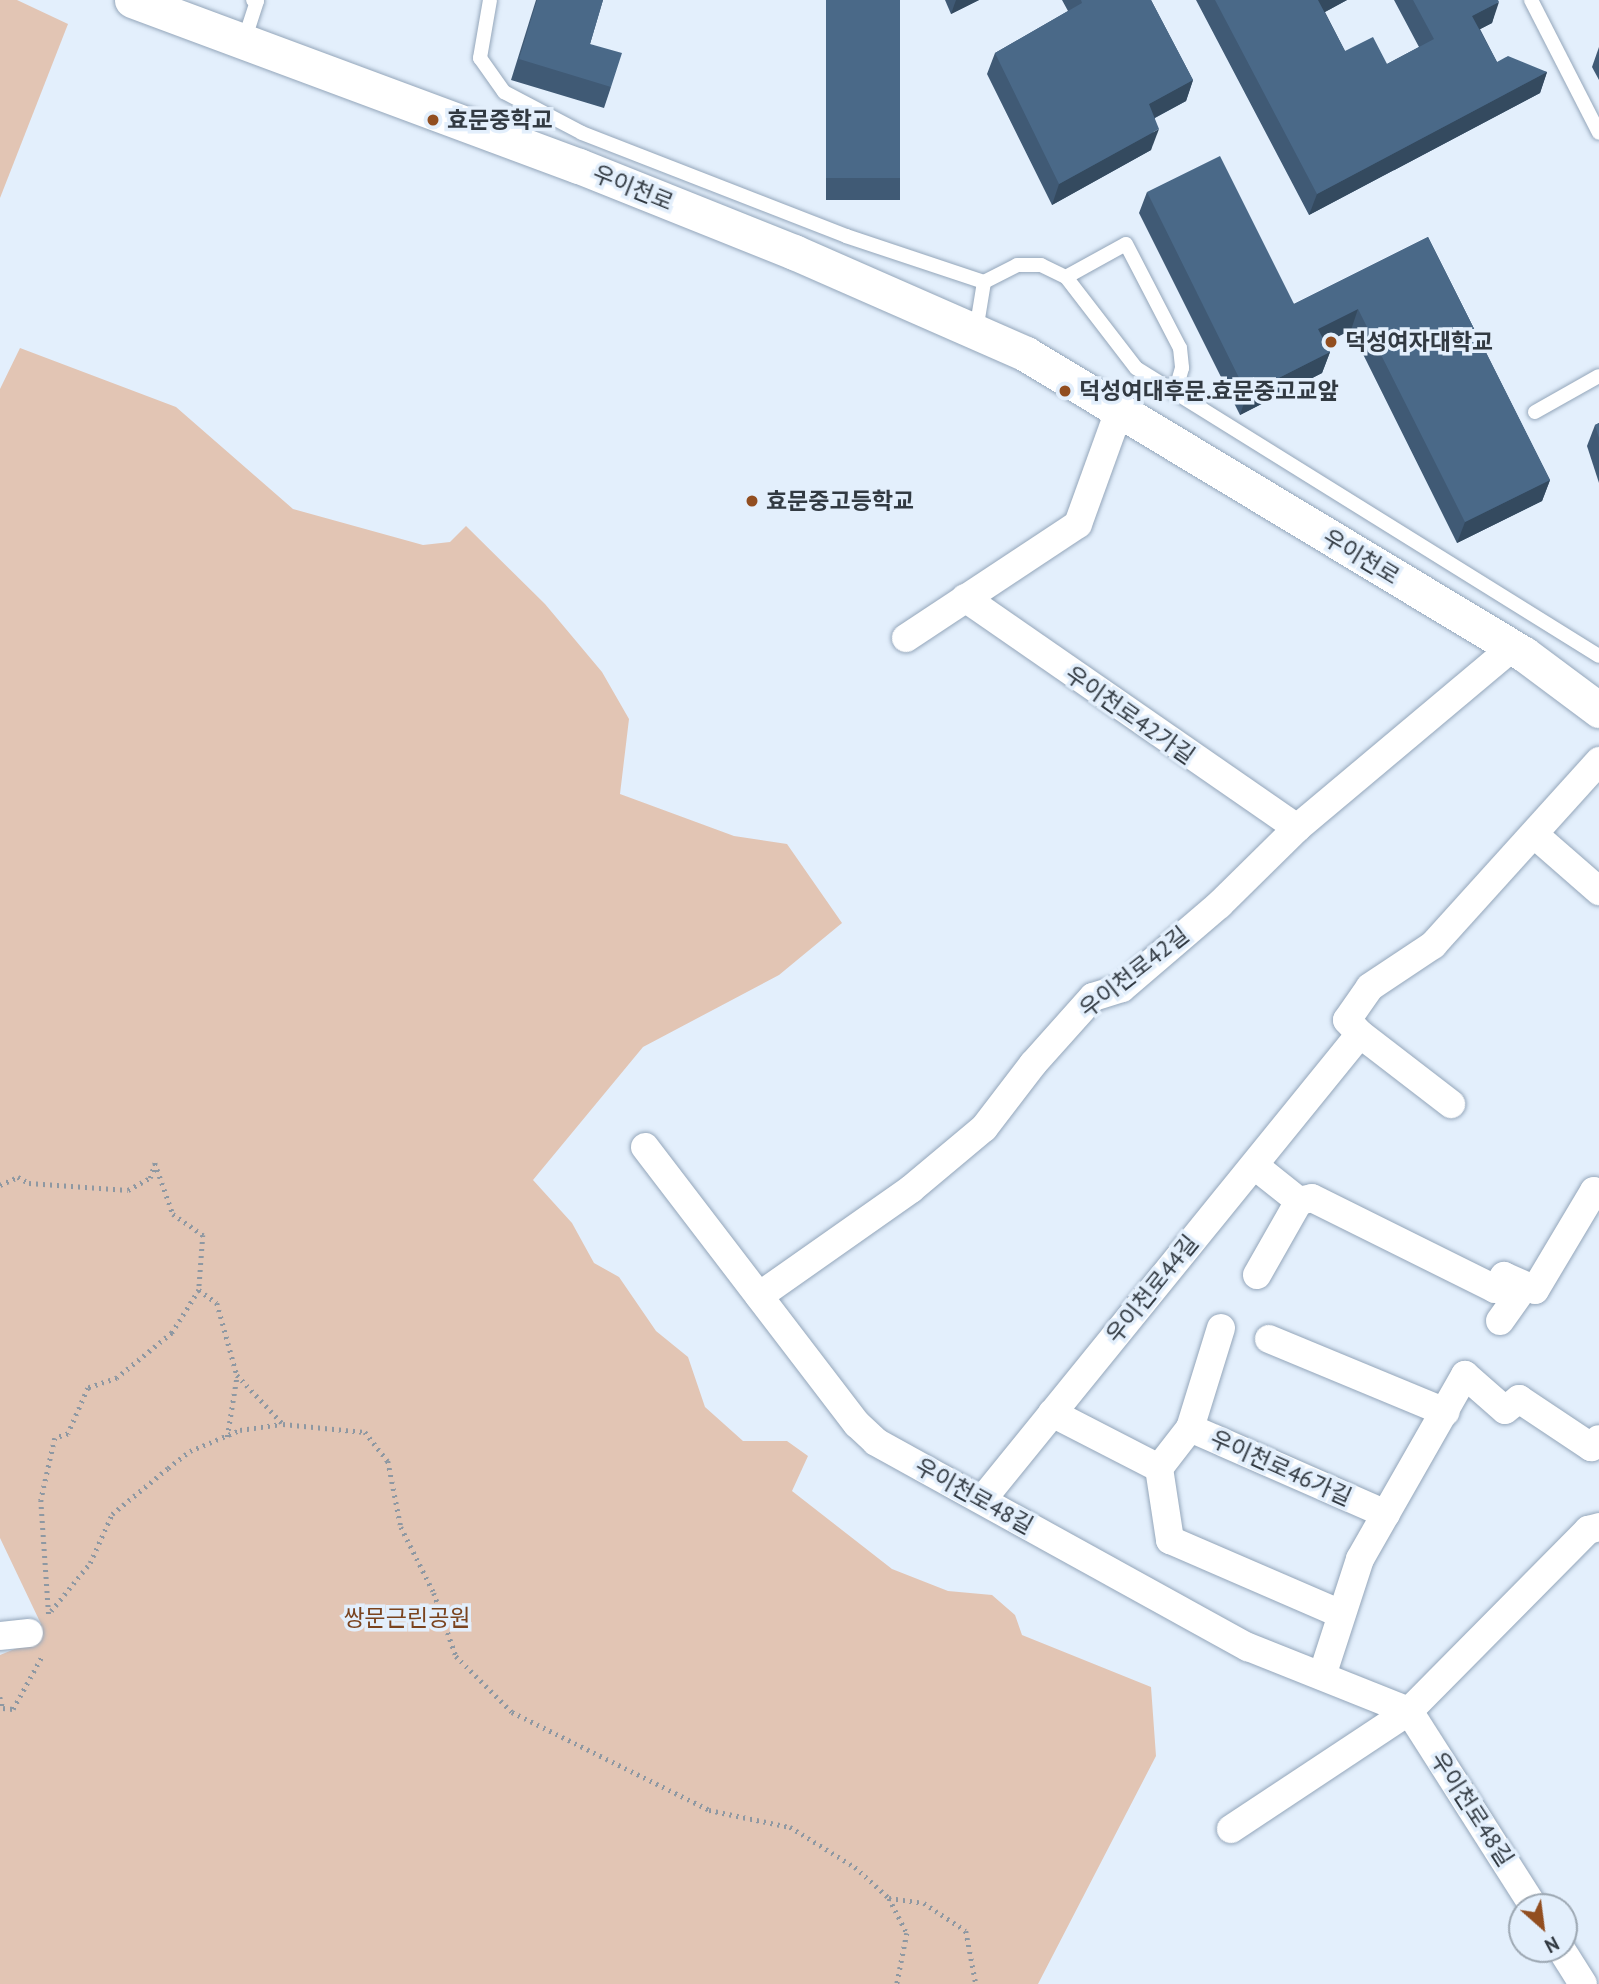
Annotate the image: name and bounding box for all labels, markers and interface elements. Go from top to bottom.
place label: 효문중학교 [447,106,553,134]
marker: 효문중학교 [425,112,441,128]
street label: 우이천로 [589,159,677,217]
place label: 덕성여자대학교 [1345,328,1493,356]
marker: 덕성여자대학교 [1323,334,1339,350]
place label: 덕성여대후문.효문중고교앞 [1079,377,1339,405]
marker: 덕성여대후문.효문중고교앞 [1057,383,1073,399]
place label: 효문중고등학교 [766,487,914,515]
marker: 효문중고등학교 [744,493,760,509]
street label: 우이천로 [1318,523,1404,591]
street label: 우이천로42가길 [1060,660,1200,770]
street label: 우이천로42길 [1074,921,1194,1023]
street label: 우이천로44길 [1100,1229,1204,1349]
street label: 우이천로46가길 [1206,1424,1356,1512]
street label: 우이천로48길 [910,1452,1038,1540]
park label: 쌍문근린공원 [344,1604,470,1632]
street label: 우이천로48길 [1425,1747,1519,1871]
north arrow [1508,1893,1578,1963]
text: N [1541,1931,1563,1958]

